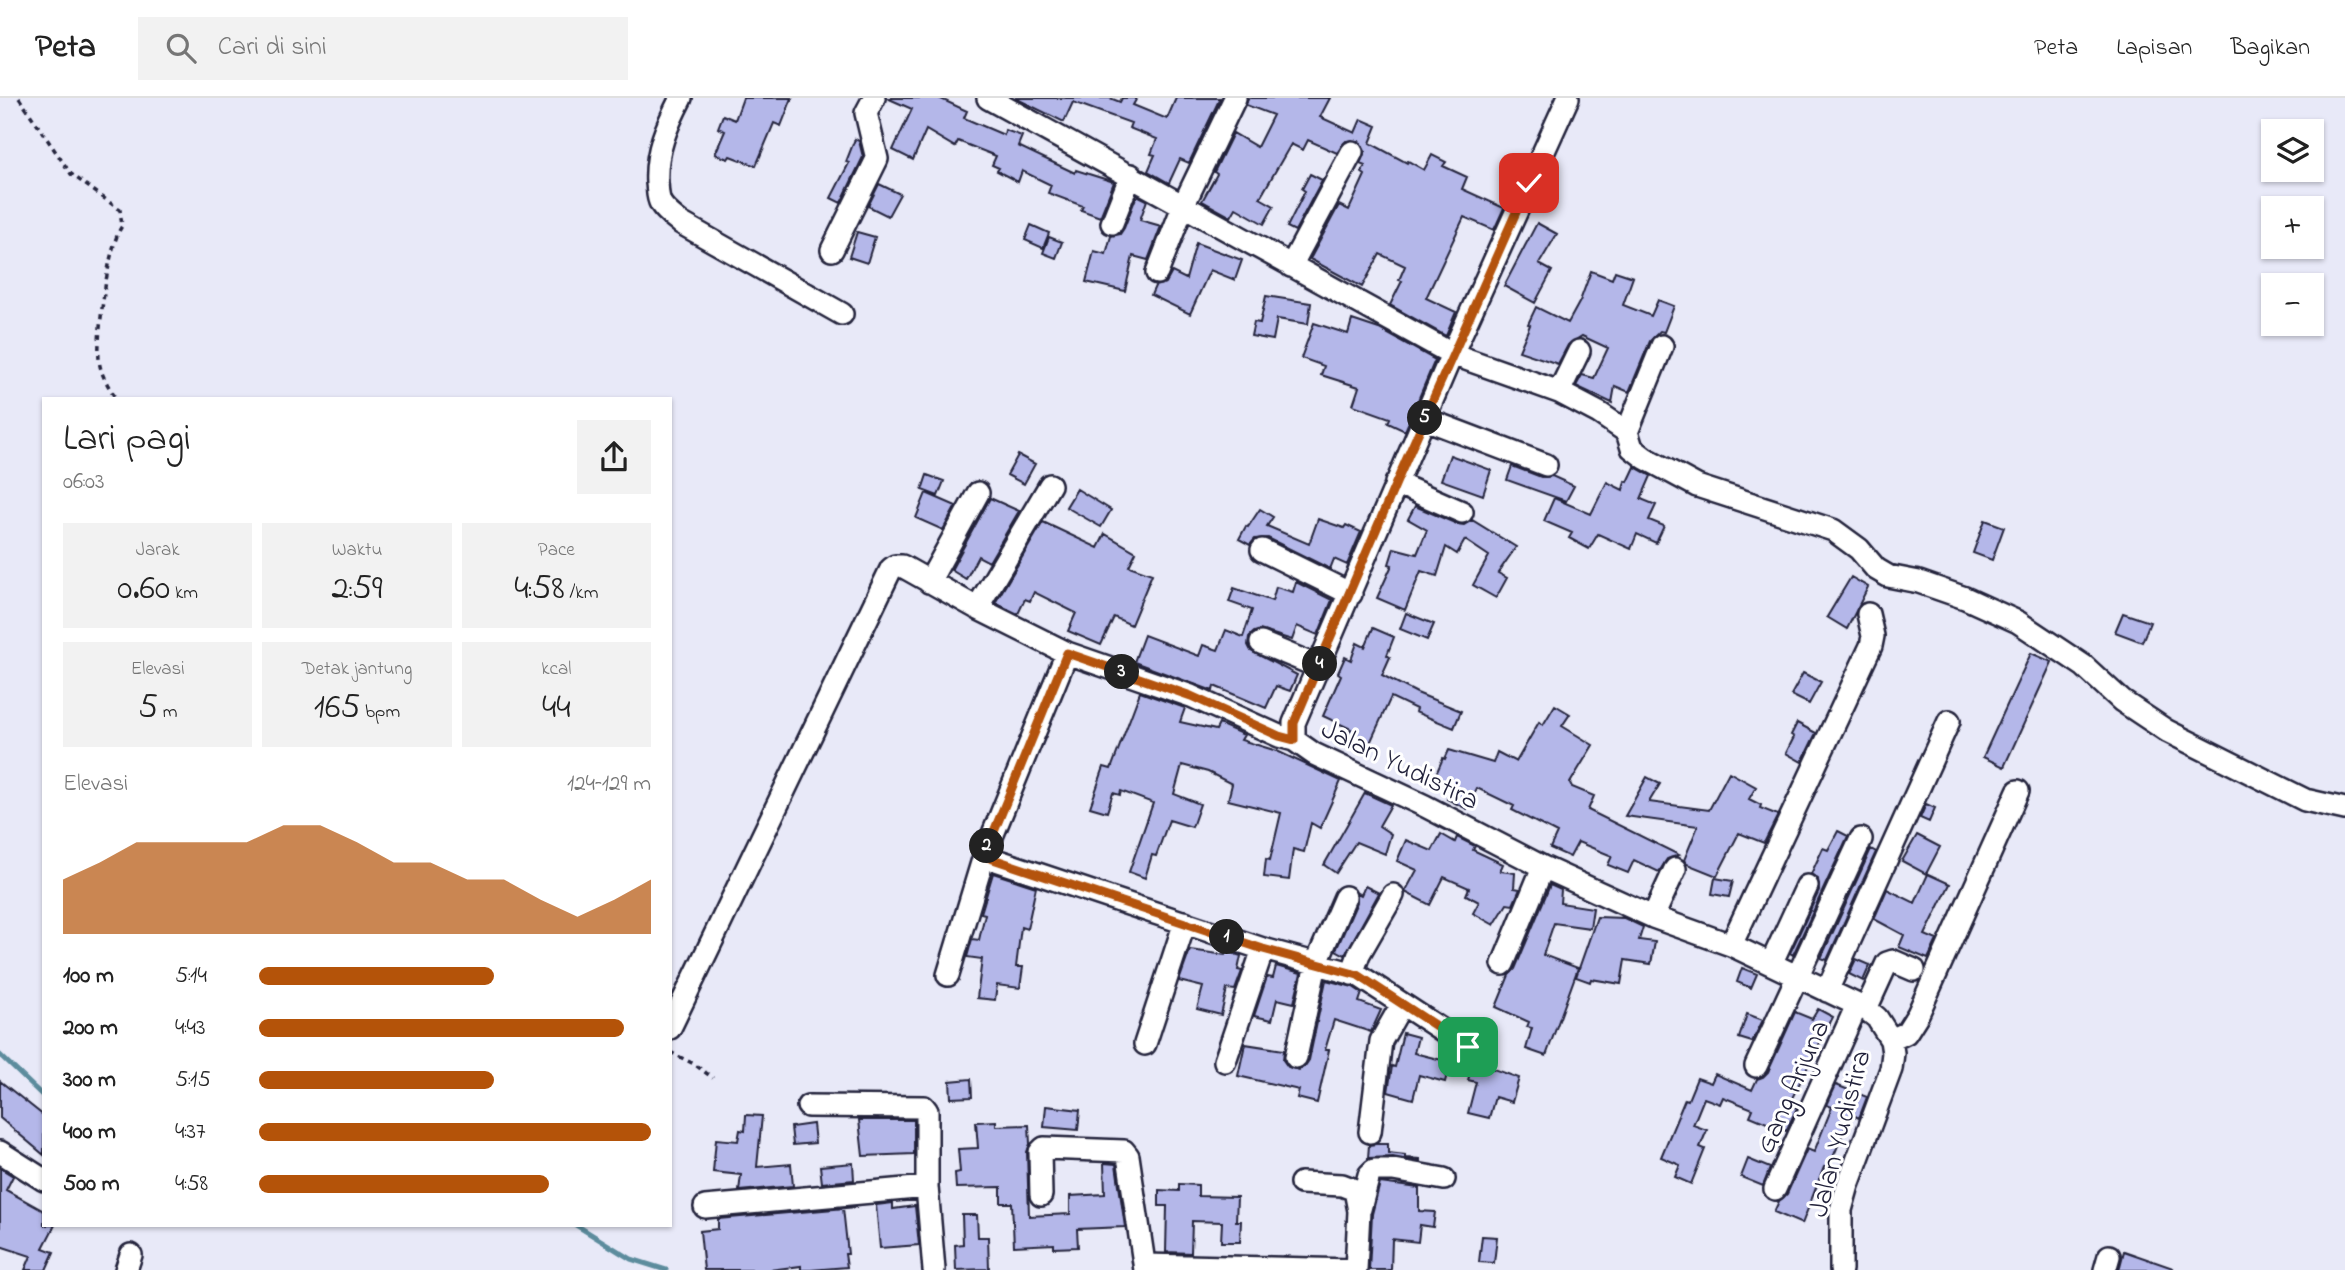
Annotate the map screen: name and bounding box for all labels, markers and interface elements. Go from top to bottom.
search box [138,17,628,80]
text: Peta [35,24,96,72]
icon: search [162,29,200,67]
text: Cari di sini [218,29,327,67]
text: Peta [2034,31,2078,66]
text: Lapisan [2116,31,2192,66]
text: Bagikan [2230,31,2310,66]
map controls [2261,119,2324,336]
button: layers [2261,119,2324,182]
pin [1499,153,1559,213]
icon: check [1510,164,1548,202]
button: + [2261,196,2324,259]
button: − [2261,273,2324,336]
pin: 5 [1408,400,1442,436]
text: 5 [1419,404,1430,431]
text: Lari pagi [63,412,191,468]
button: share [577,420,651,494]
text: 06:03 [63,466,104,499]
text: Jarak [136,537,180,564]
text: Waktu [332,537,382,564]
text: Pace [538,537,575,564]
text: 0.60 [117,564,170,615]
text: 2:59 [332,564,382,615]
text: 4:58 [514,564,565,615]
text: km [170,580,198,607]
text: /km [565,580,598,607]
pin: 4 [1302,646,1338,682]
text: 4 [1316,650,1323,677]
pin: 3 [1104,654,1140,690]
text: Elevasi [131,656,185,683]
text: Detak jantung [302,656,412,683]
text: kcal [541,656,571,683]
text: 3 [1118,658,1125,685]
text: 5 [138,683,158,734]
text: 165 [314,683,360,734]
text: 44 [542,683,571,734]
text: m [158,699,177,726]
text: bpm [360,699,400,726]
street label: Jalan Yudistira [1313,710,1486,822]
text: Elevasi [63,768,128,801]
text: 124–129 m [567,768,651,801]
pin: 2 [970,828,1004,864]
text: 2 [982,832,991,859]
pin: 1 [1210,920,1244,954]
text: 1 [1223,923,1230,950]
text: 100 m [63,960,114,993]
text: 5:14 [175,960,207,993]
text: 200 m [63,1012,118,1045]
text: 4:43 [175,1012,205,1045]
street label: Gang Arjuna [1746,1014,1842,1161]
pin [1438,1017,1498,1077]
icon: arrive [1449,1028,1487,1066]
street label: Jalan Yudistira [1799,1046,1883,1222]
text: 300 m [63,1064,116,1097]
text: 5:15 [175,1064,211,1097]
text: 400 m [63,1116,116,1149]
text: 4:37 [175,1116,205,1149]
text: 500 m [63,1168,120,1201]
text: 4:58 [175,1168,208,1201]

